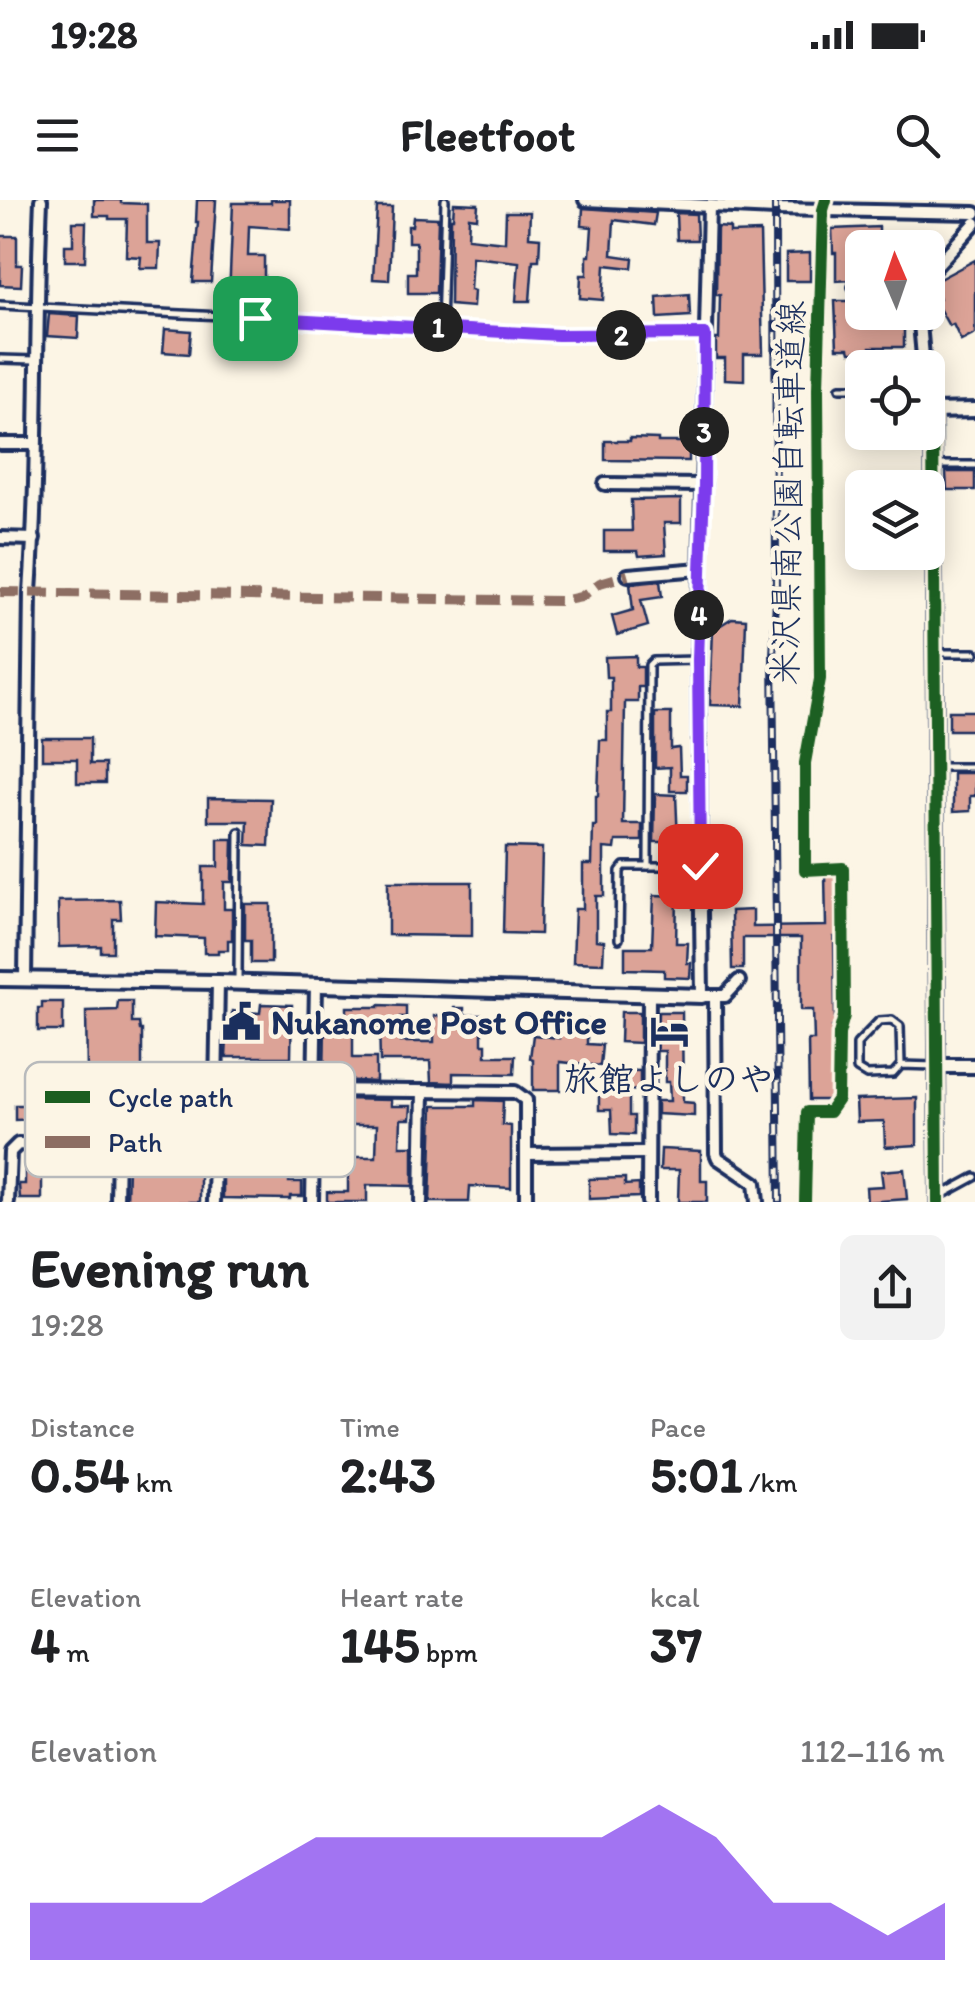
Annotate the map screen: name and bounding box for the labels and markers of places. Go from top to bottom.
pin [213,276,298,361]
pin: 1 [413,302,463,352]
pin: 2 [596,310,646,360]
pin: 3 [679,407,729,457]
pin: 4 [674,590,724,640]
pin [658,824,743,909]
public building icon: Nukanome Post Office [220,1001,262,1043]
place label: Nukanome Post Office [271,1001,607,1043]
hotel icon: 旅館よしのや [648,1011,690,1053]
place label: 旅館よしのや [564,1058,774,1100]

